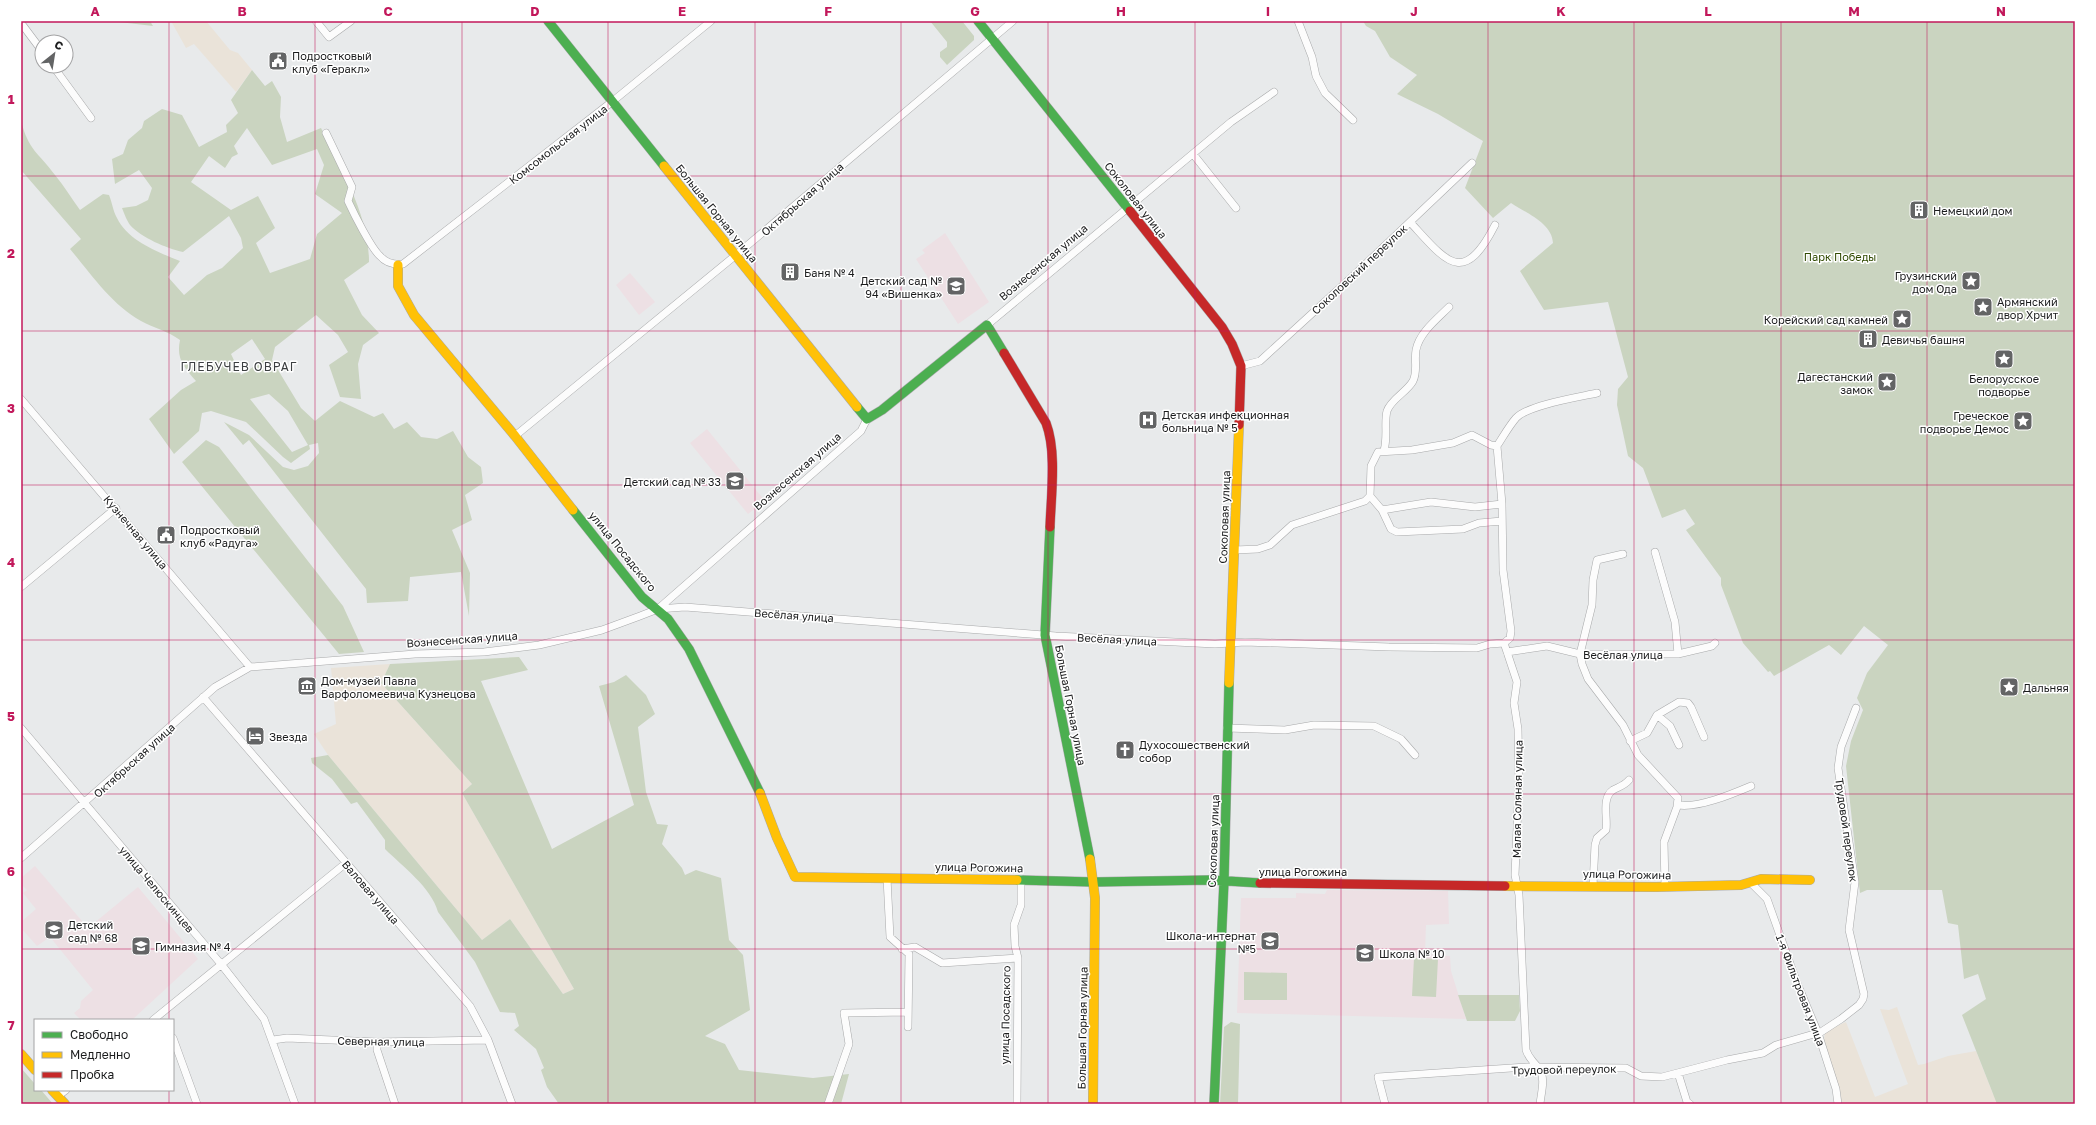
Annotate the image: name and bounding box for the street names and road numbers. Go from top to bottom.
street label: Комсомольская улица [506,102,610,186]
street label: Соколовая улица [1102,159,1170,241]
street label: Октябрьская улица [758,160,846,238]
street label: Большая Горная улица [673,161,761,265]
street label: Вознесенская улица [996,221,1090,303]
street label: Соколовский переулок [1309,221,1410,317]
street label: Вознесенская улица [751,429,843,513]
street label: Соколовая улица [1216,470,1232,564]
street label: Кузнечная улица [101,492,171,572]
street label: улица Посадского [587,508,659,594]
street label: Весёлая улица [754,606,834,624]
street label: Вознесенская улица [406,629,518,649]
street label: Весёлая улица [1077,630,1157,648]
street label: Большая Горная улица [1053,644,1089,766]
street label: Весёлая улица [1583,648,1663,661]
street label: Октябрьская улица [91,720,177,800]
street label: Малая Соляная улица [1509,740,1525,858]
street label: Трудовой переулок [1833,777,1861,884]
street label: Соколовая улица [1205,794,1221,888]
street label: улица Челюскинцев [117,843,197,935]
street label: Валовая улица [340,857,402,927]
street label: улица Рогожина [935,860,1023,874]
street label: улица Рогожина [1259,865,1347,878]
street label: улица Рогожина [1583,867,1671,881]
street label: 1-я Фильтровая улица [1774,932,1828,1048]
street label: улица Посадского [998,965,1012,1065]
street label: Большая Горная улица [1074,967,1090,1089]
street label: Северная улица [337,1034,425,1048]
street label: Трудовой переулок [1511,1062,1617,1076]

